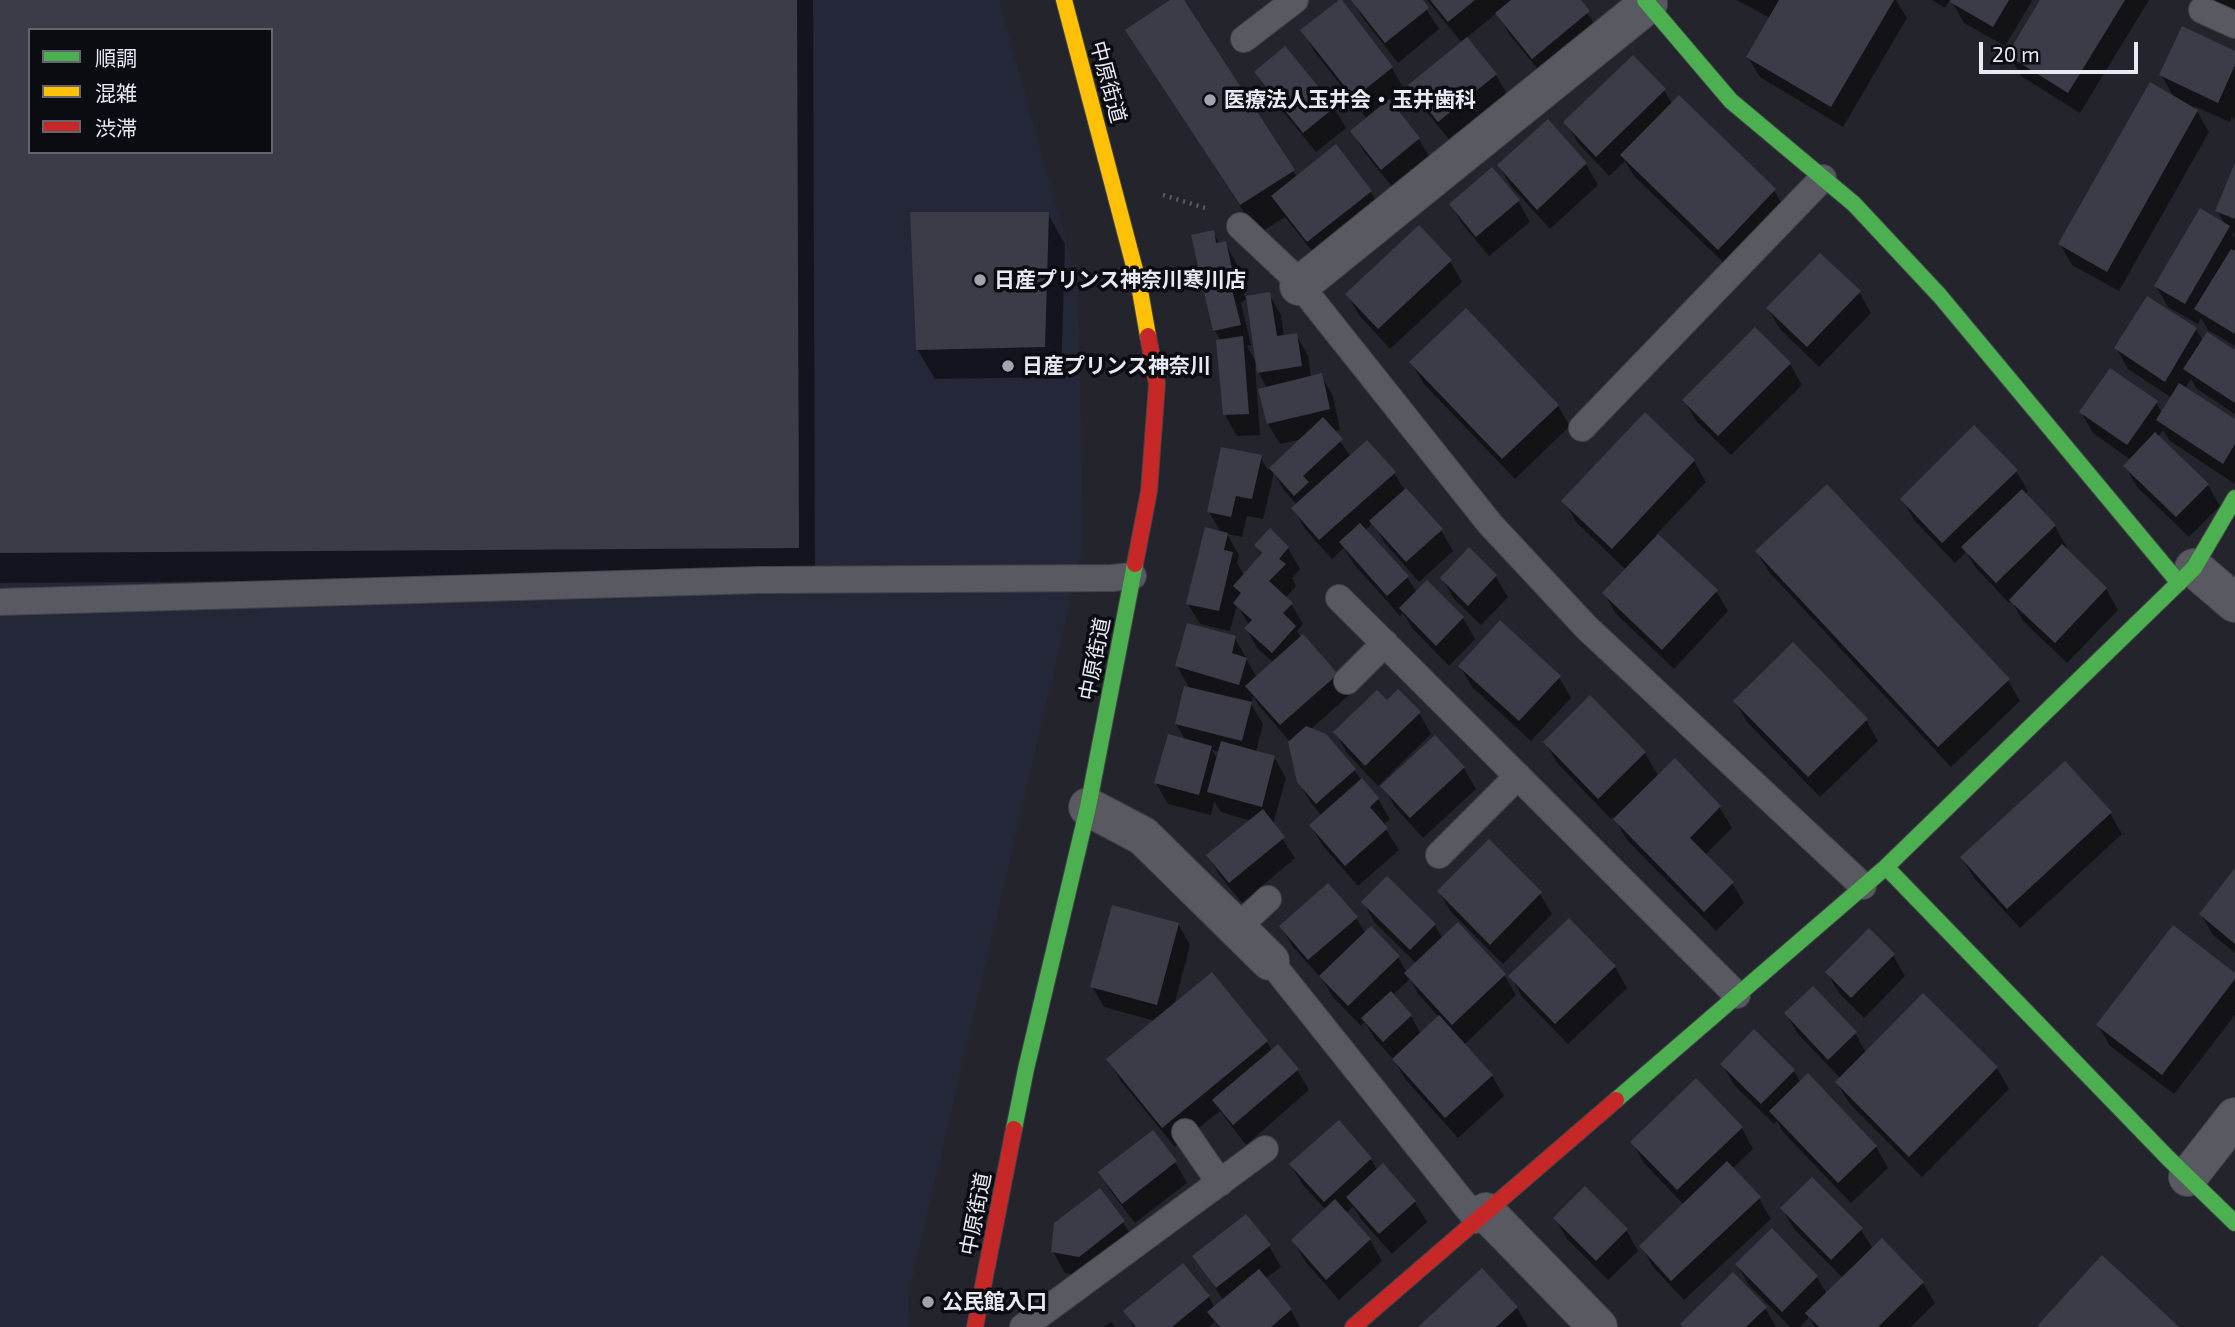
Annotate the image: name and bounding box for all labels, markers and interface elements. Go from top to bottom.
legend [28,28,273,154]
scale bar [1983,28,2142,72]
street label: 中原街道 [1085,38,1131,126]
text: 20 m [1992,41,2040,66]
text: 順調 [95,45,137,70]
text: 混雑 [95,80,137,105]
place label: 医療法人玉井会・玉井歯科 [1224,87,1476,113]
marker: 医療法人玉井会・玉井歯科 [1202,92,1218,108]
text: 渋滞 [95,115,137,140]
place label: 日産プリンス神奈川寒川店 [994,267,1246,293]
marker: 日産プリンス神奈川寒川店 [972,272,988,288]
place label: 日産プリンス神奈川 [1022,353,1211,379]
marker: 日産プリンス神奈川 [1000,358,1016,374]
street label: 中原街道 [1075,615,1115,703]
street label: 中原街道 [956,1170,996,1258]
place label: 公民館入口 [942,1289,1047,1315]
marker: 公民館入口 [920,1294,936,1310]

